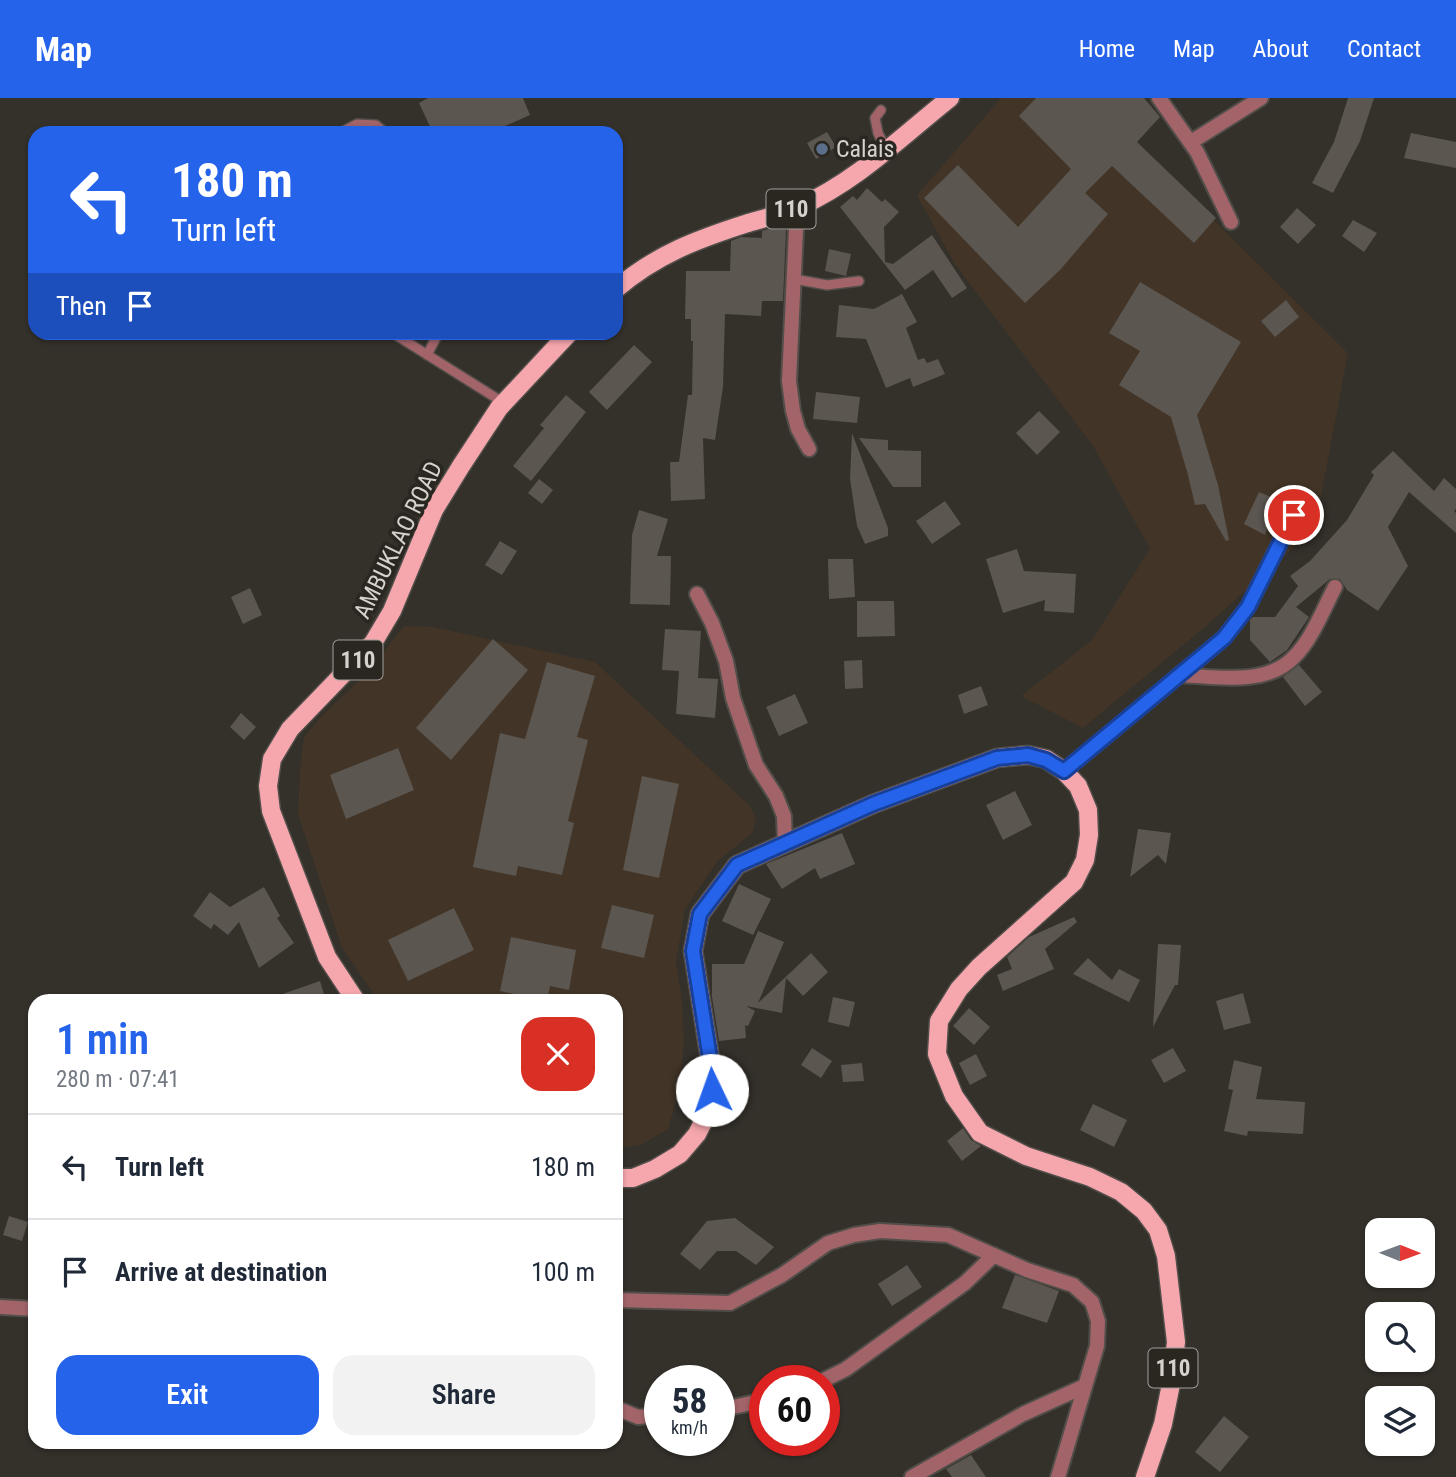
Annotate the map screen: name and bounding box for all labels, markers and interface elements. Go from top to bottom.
text: Map [35,30,92,69]
text: Home [1079,35,1135,63]
text: Map [1173,35,1215,63]
text: About [1253,35,1309,63]
text: Contact [1347,35,1421,63]
place label: Calais [836,135,895,163]
marker: Calais [814,141,830,157]
text: 180 m [171,152,293,209]
icon: left [56,154,147,245]
road number: 110 [766,190,816,228]
text: Turn left [171,211,276,249]
icon: arrive [121,287,159,325]
text: Then [56,291,107,321]
street label: AMBUKLAO ROAD [348,457,448,623]
pin [1264,485,1324,545]
icon: arrive [1275,496,1313,534]
road number: 110 [334,640,382,680]
text: 1 min [56,1015,149,1064]
button: close [521,1017,595,1091]
position arrow [675,1053,749,1127]
text: 280 m · 07:41 [56,1066,180,1093]
icon: left [56,1148,94,1186]
text: Turn left [115,1152,204,1182]
text: 180 m [531,1152,595,1182]
north arrow [1365,1218,1435,1288]
map controls [1365,1218,1435,1456]
icon: arrive [56,1253,94,1291]
text: Arrive at destination [115,1257,327,1287]
text: 100 m [531,1257,595,1287]
button: search [1365,1302,1435,1372]
road number: 110 [1148,1348,1198,1387]
button: Exit [56,1355,319,1435]
button: Share [333,1355,595,1435]
speed limit sign: 60 [749,1365,840,1456]
text: 58 [672,1381,707,1422]
button: layers [1365,1386,1435,1456]
text: km/h [671,1417,708,1438]

